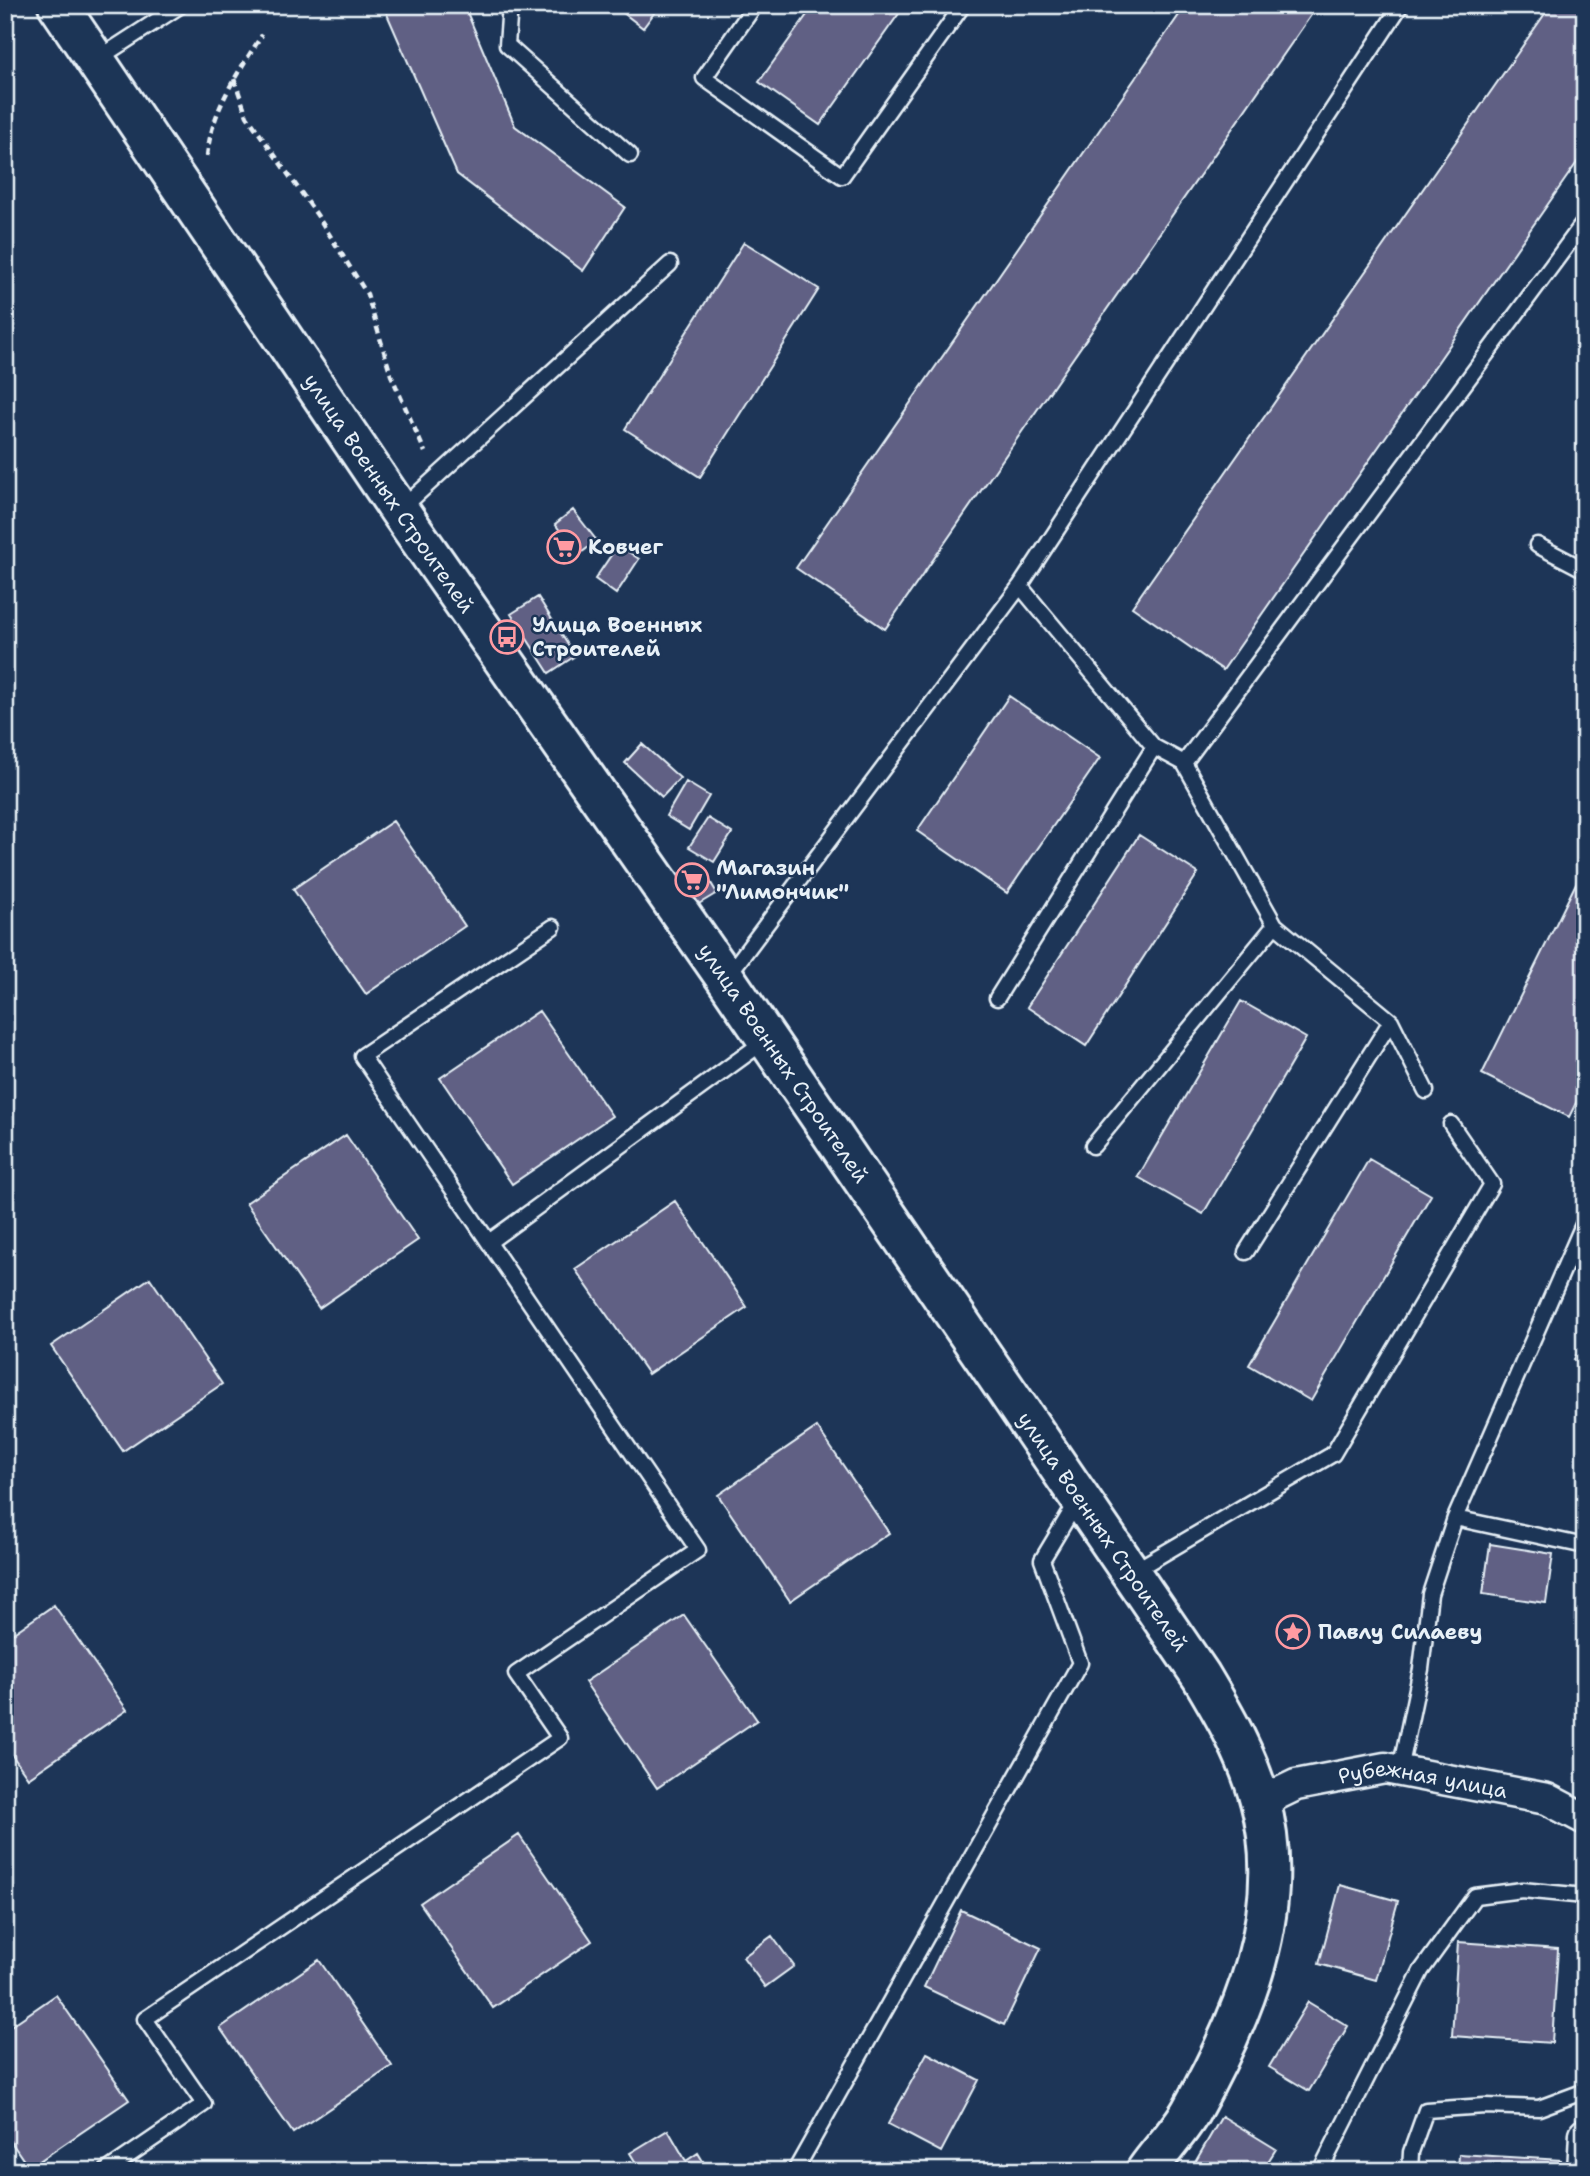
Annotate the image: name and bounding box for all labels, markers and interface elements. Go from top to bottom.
street label: улица Военных Строителей [297,368,481,619]
supermarket icon: Ковчег [545,528,583,566]
place label: Ковчег [588,533,664,561]
place label: Улица Военных Строителей [532,611,702,663]
bus stop icon: Улица Военных Строителей [488,618,526,656]
place label: Магазин "Лимончик" [716,854,849,906]
supermarket icon: Магазин "Лимончик" [673,861,711,899]
street label: улица Военных Строителей [692,938,875,1189]
street label: улица Военных Строителей [1011,1406,1194,1657]
place icon: Павлу Силаеву [1274,1613,1312,1651]
place label: Павлу Силаеву [1318,1618,1482,1646]
street label: Рубежная улица [1336,1754,1510,1805]

